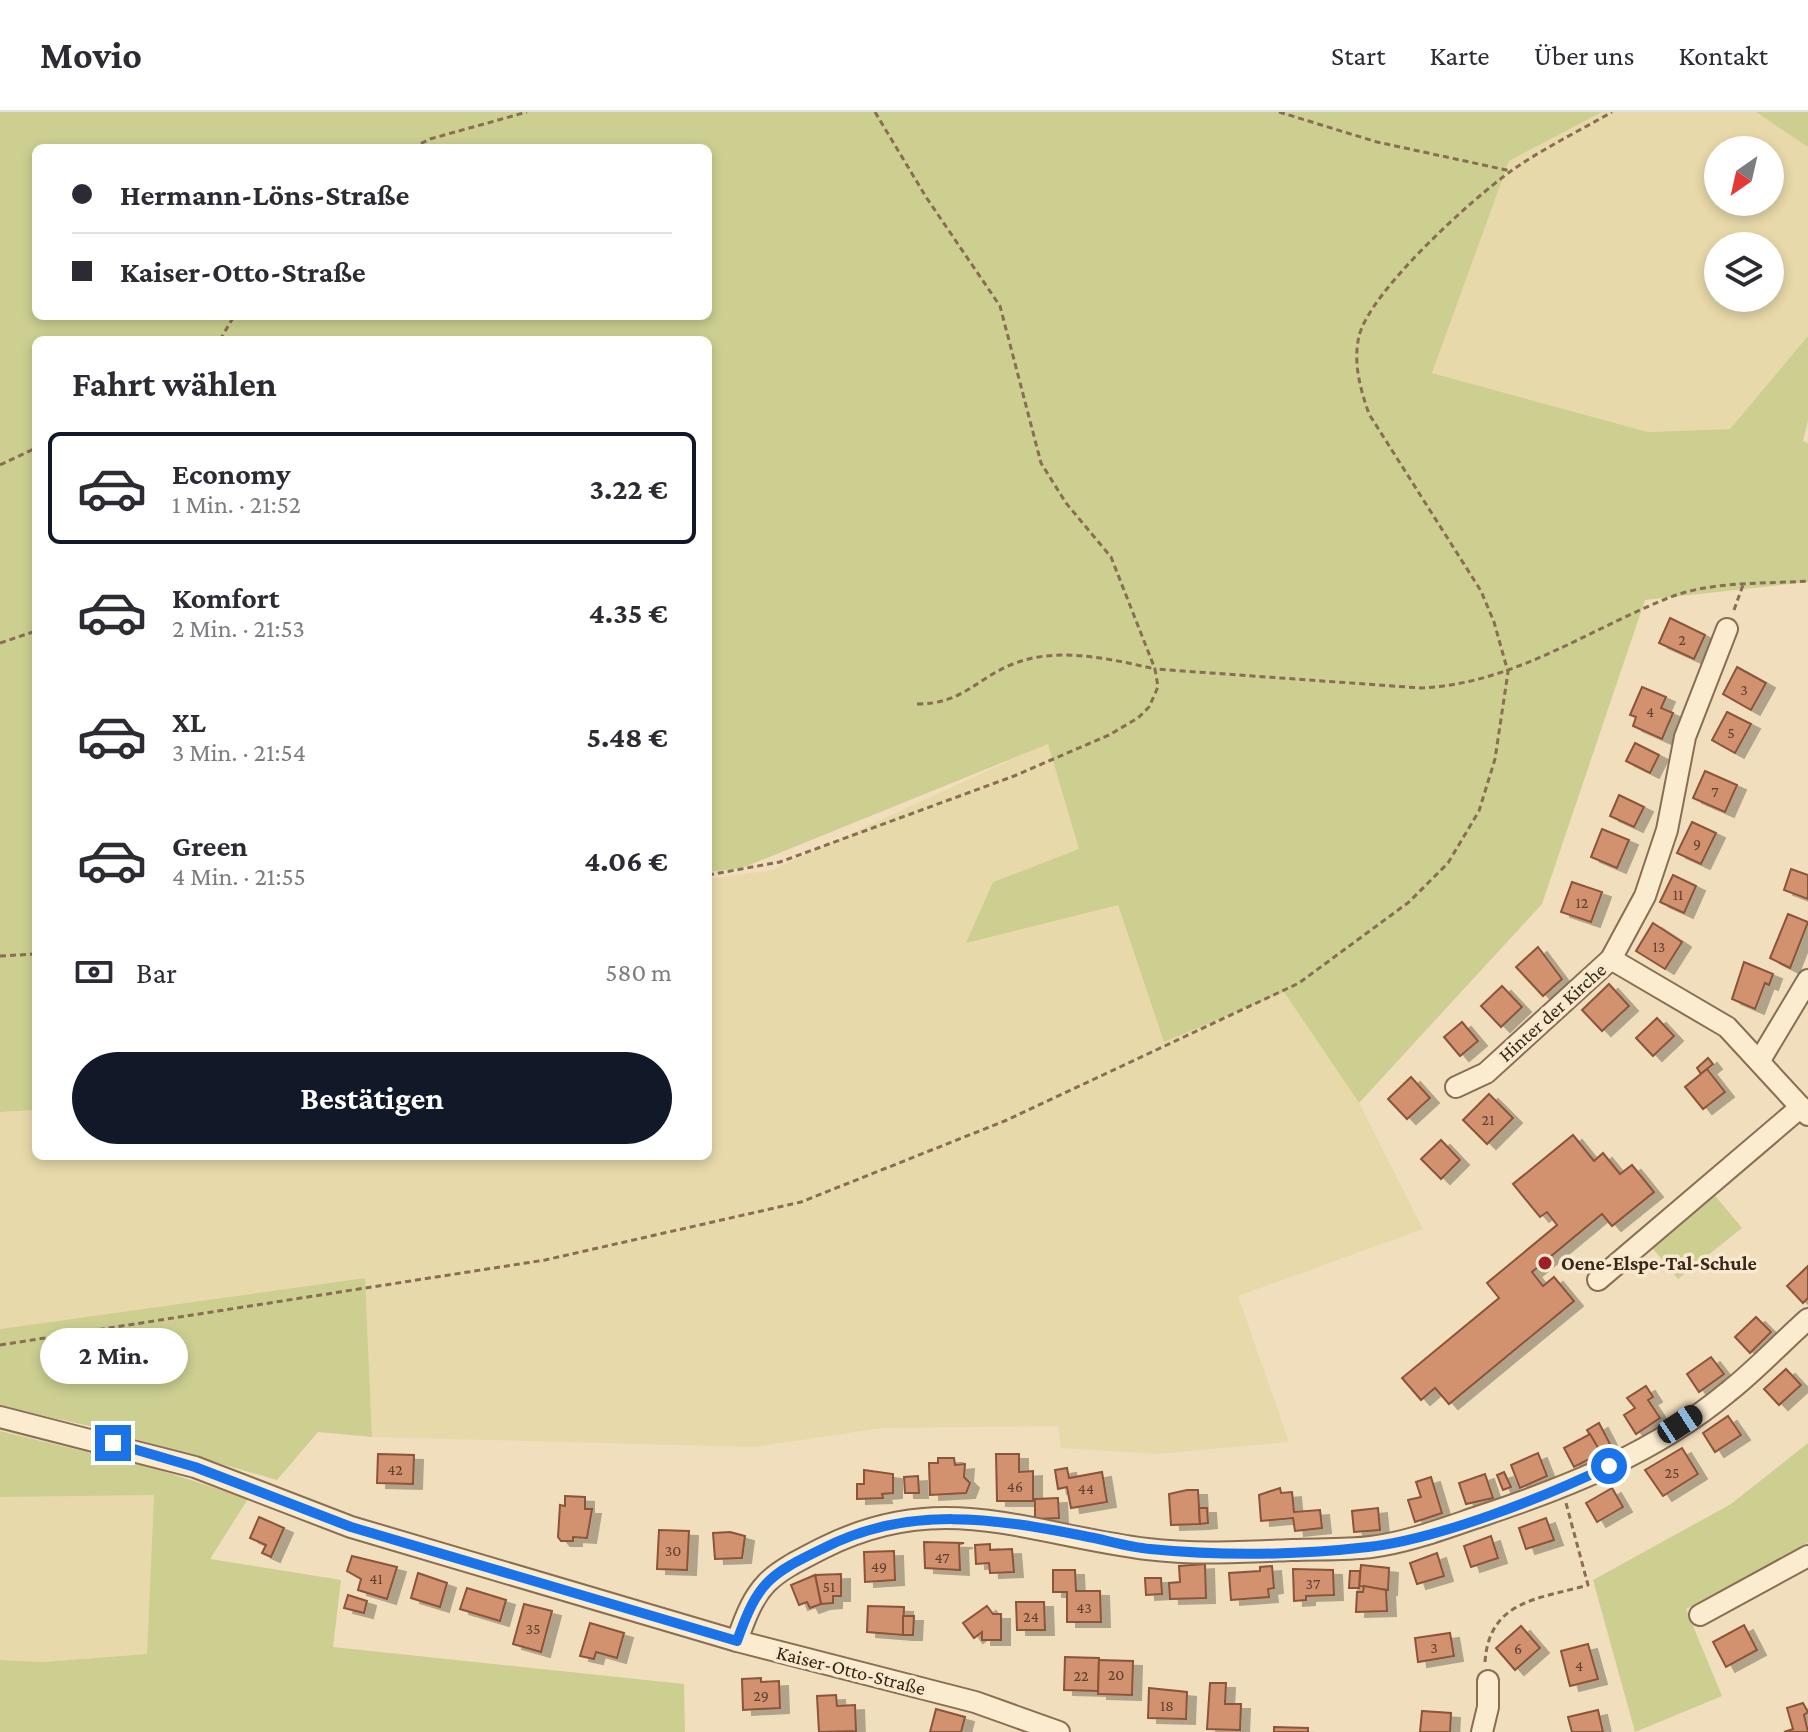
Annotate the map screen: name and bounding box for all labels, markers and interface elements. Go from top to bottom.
text: Movio [40,34,142,76]
text: Start [1331,40,1386,71]
text: Karte [1430,40,1490,71]
text: Über uns [1534,40,1635,71]
text: Kontakt [1679,40,1768,71]
north arrow [1704,136,1784,216]
map controls [1704,136,1784,312]
text: Hermann-Löns-Straße [120,178,409,211]
button: layers [1704,232,1784,312]
text: Kaiser-Otto-Straße [120,255,366,288]
text: Fahrt wählen [72,364,277,404]
icon: car [76,452,148,524]
text: Economy [172,457,291,490]
text: 3.22 € [590,472,668,505]
text: 1 Min. · 21:52 [172,490,301,519]
icon: car [76,576,148,648]
text: Komfort [172,581,280,614]
text: 4.35 € [589,596,668,629]
text: 2 Min. · 21:53 [172,614,305,643]
house number: 2 [1678,631,1686,648]
house number: 3 [1740,681,1748,698]
icon: car [76,700,148,772]
house number: 4 [1646,703,1654,720]
text: XL [172,705,206,738]
text: 5.48 € [586,720,668,753]
house number: 5 [1727,724,1735,741]
text: 3 Min. · 21:54 [172,738,306,767]
house number: 7 [1711,783,1719,800]
icon: car [76,824,148,896]
text: Green [172,829,248,862]
house number: 9 [1693,835,1701,852]
text: 4.06 € [584,844,668,877]
text: 4 Min. · 21:55 [172,862,306,891]
house number: 11 [1673,886,1683,903]
house number: 12 [1576,894,1589,911]
house number: 13 [1653,938,1665,955]
icon: cash [72,950,116,994]
text: Bar [136,956,177,989]
text: 580 m [605,958,672,987]
street label: Hinter der Kirche [1494,958,1610,1066]
button: Bestätigen [72,1052,672,1144]
house number: 21 [1482,1111,1494,1128]
place label: Oene-Elspe-Tal-Schule [1561,1252,1757,1274]
marker: Oene-Elspe-Tal-Schule [1536,1254,1554,1272]
callout: 2 Min. [39,1327,187,1383]
text: 2 Min. [79,1341,149,1370]
car [1653,1401,1707,1447]
route end [95,1425,131,1461]
route start [1591,1448,1627,1484]
house number: 42 [387,1461,403,1478]
house number: 25 [1664,1464,1680,1481]
house number: 46 [1007,1478,1023,1495]
house number: 44 [1078,1480,1094,1497]
house number: 30 [665,1542,681,1559]
house number: 47 [934,1549,950,1566]
house number: 49 [871,1558,887,1575]
house number: 41 [369,1570,383,1587]
house number: 37 [1306,1575,1321,1592]
house number: 51 [823,1578,835,1595]
house number: 43 [1076,1599,1092,1616]
house number: 24 [1023,1608,1039,1625]
house number: 35 [525,1620,541,1637]
house number: 3 [1430,1639,1438,1656]
house number: 6 [1514,1640,1522,1657]
street label: Kaiser-Otto-Straße [774,1641,928,1699]
house number: 4 [1575,1657,1583,1674]
house number: 20 [1108,1666,1124,1683]
house number: 22 [1073,1667,1089,1684]
house number: 29 [753,1687,769,1704]
house number: 18 [1160,1697,1174,1714]

